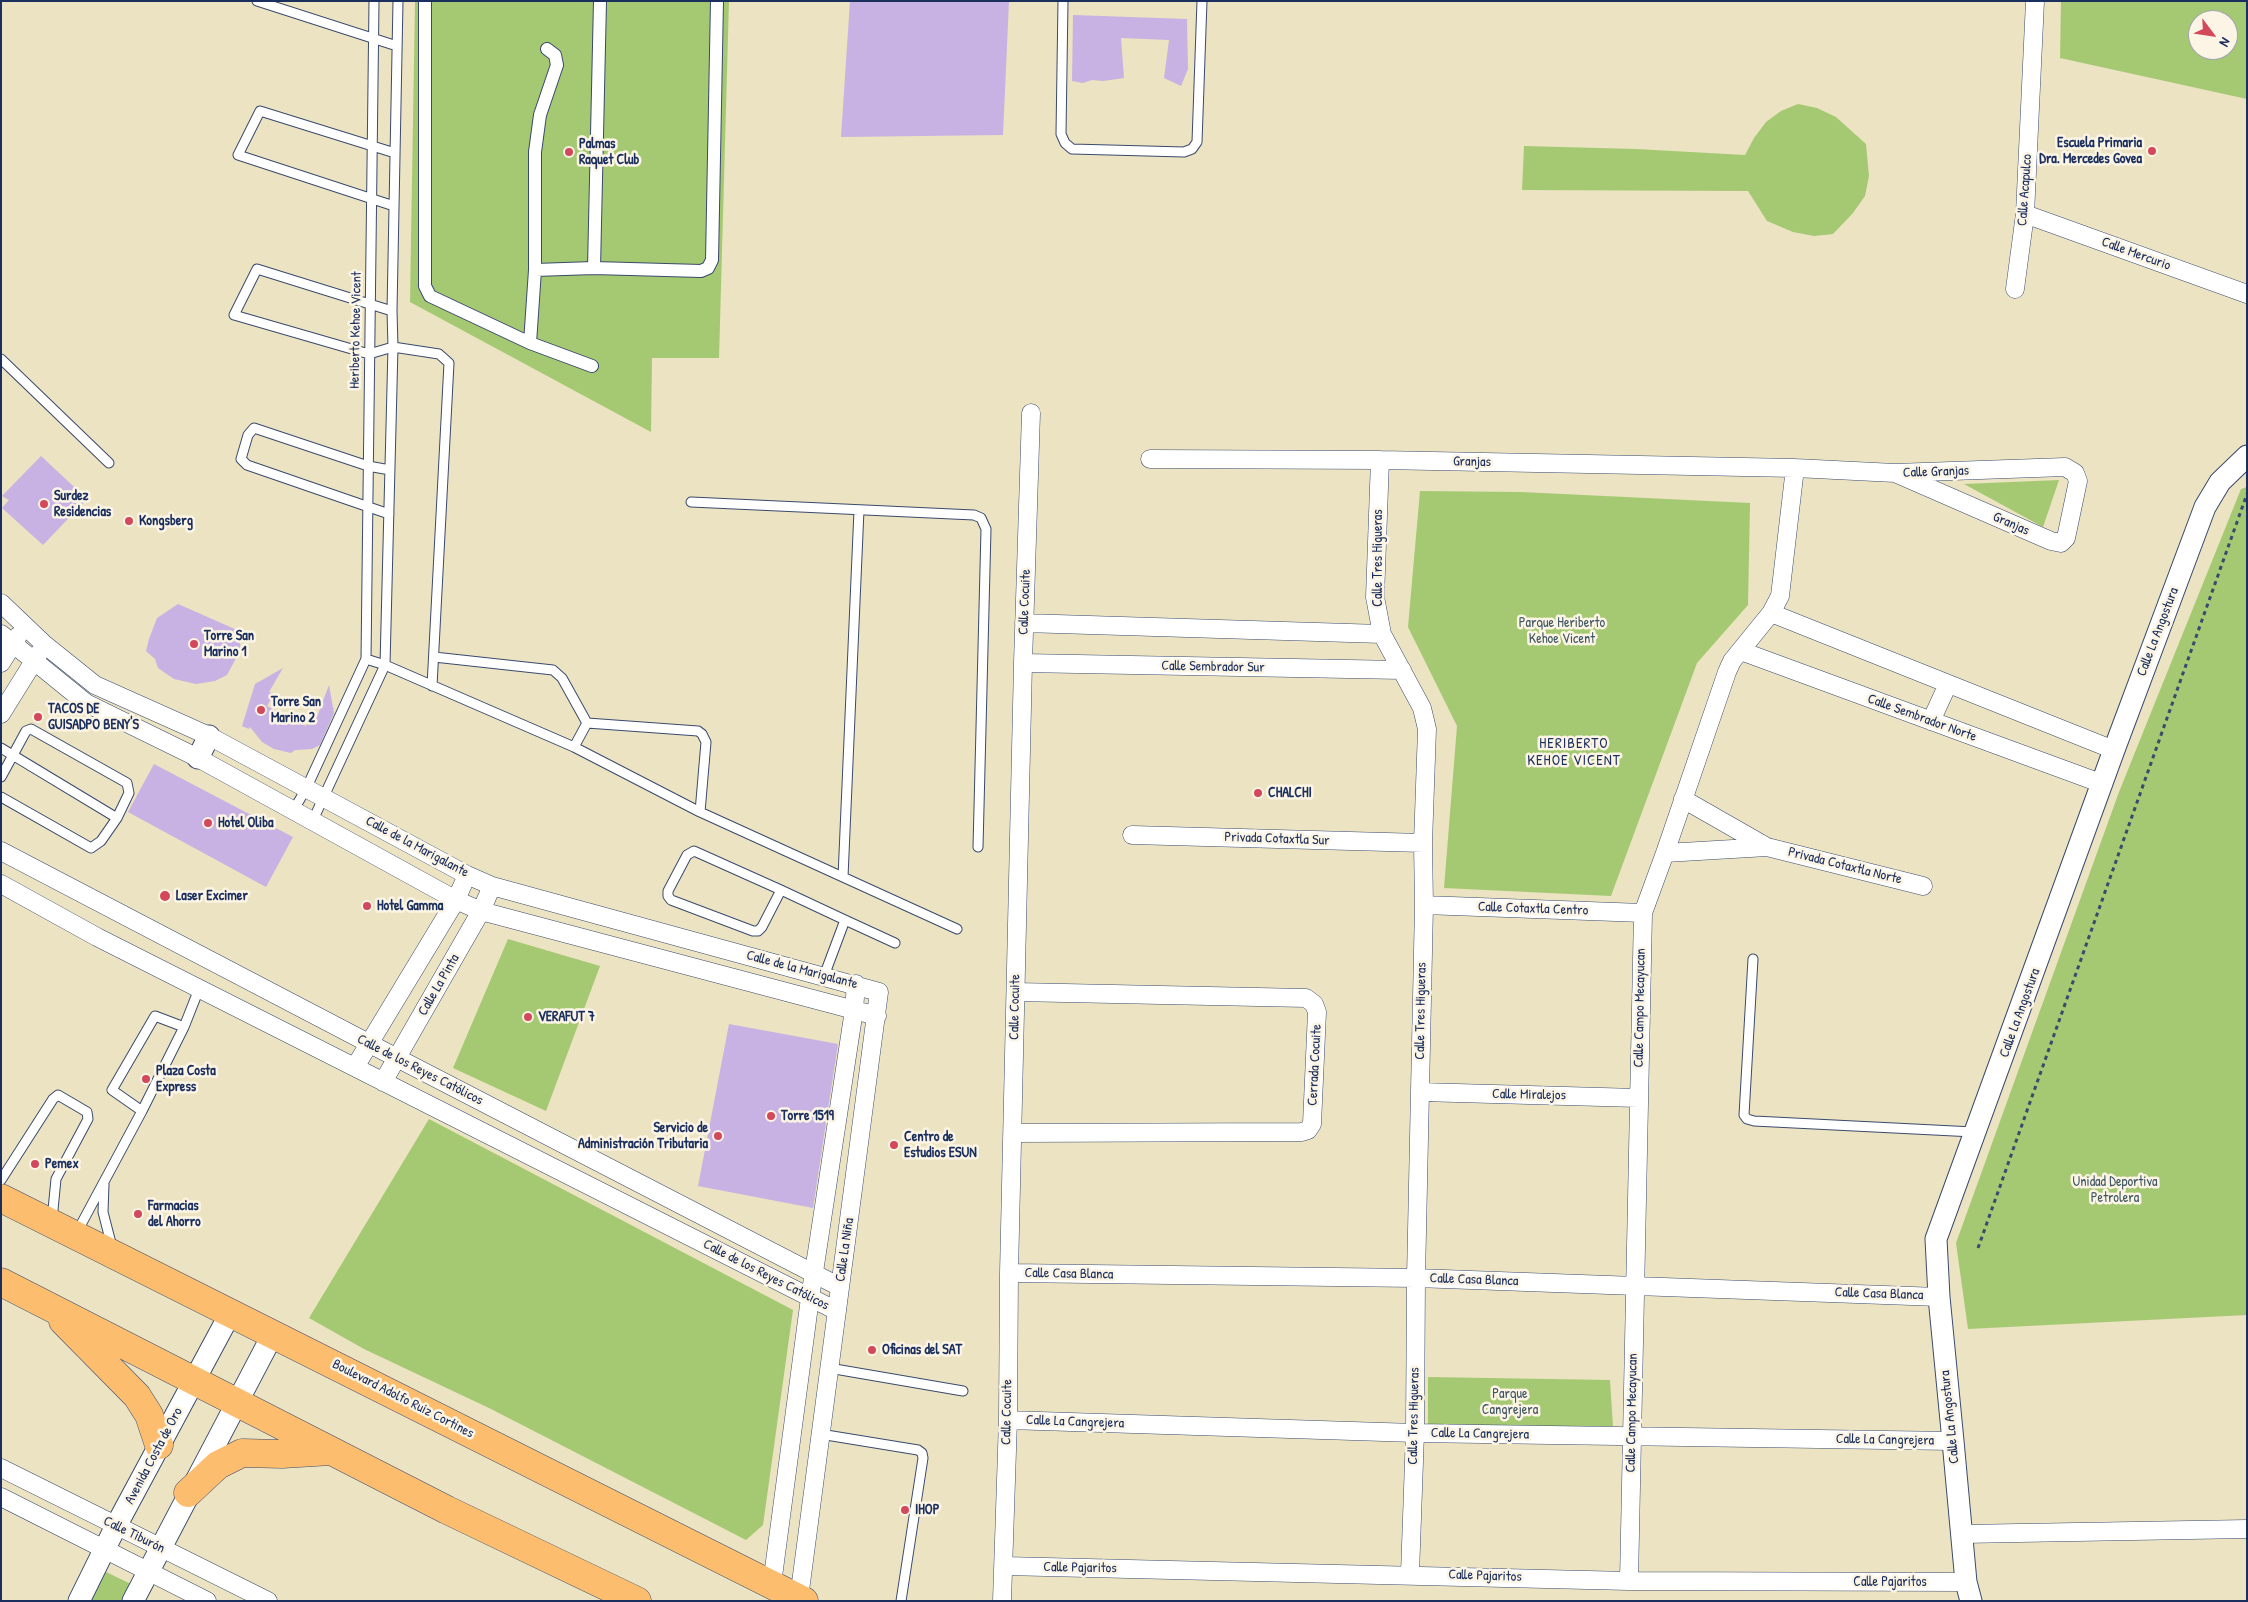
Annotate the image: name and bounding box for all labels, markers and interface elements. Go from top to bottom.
north arrow [2188,10,2238,60]
text: N [2215,34,2235,51]
place label: Escuela Primaria Dra. Mercedes Govea [2039,135,2142,168]
place label: Palmas Raquet Club [579,136,639,168]
marker: Escuela Primaria Dra. Mercedes Govea [2146,145,2158,157]
marker: Palmas Raquet Club [563,146,575,158]
street label: Calle Acapulco [2014,153,2036,227]
street label: Calle Mercurio [2099,234,2173,274]
street label: Heriberto Kehoe Vicent [347,271,365,389]
street label: Granjas [1453,453,1491,471]
street label: Calle Granjas [1903,462,1969,482]
place label: Surdez Residencias [54,488,111,520]
marker: Surdez Residencias [38,498,50,510]
street label: Calle Tres Higueras [1370,509,1386,607]
street label: Granjas [1990,509,2032,539]
place label: Kongsberg [139,513,193,529]
marker: Kongsberg [123,515,135,527]
street label: Calle Cocuite [1015,569,1035,635]
street label: Calle La Angostura [2133,585,2183,679]
park label: Parque Heriberto Kehoe Vicent [1519,615,1605,648]
place label: Torre San Marino 1 [204,628,254,660]
marker: Torre San Marino 1 [188,638,200,650]
street label: Calle Sembrador Sur [1161,658,1265,676]
street label: Calle Sembrador Norte [1865,690,1979,746]
place label: Torre San Marino 2 [271,694,321,726]
place label: TACOS DE GUISADPO BENY'S [48,701,139,734]
marker: Torre San Marino 2 [255,704,267,716]
marker: TACOS DE GUISADPO BENY'S [32,711,44,723]
district label: HERIBERTO KEHOE VICENT [1526,735,1622,770]
place label: CHALCHI [1268,785,1312,801]
marker: CHALCHI [1252,787,1264,799]
street label: Calle de la Marigalante [362,813,472,881]
place label: Hotel Oliba [218,815,273,831]
marker: Hotel Oliba [202,817,214,829]
street label: Privada Cotaxtla Sur [1224,829,1330,849]
street label: Privada Cotaxtla Norte [1786,844,1904,888]
place label: Laser Excimer [176,888,248,904]
marker: Laser Excimer [158,889,172,903]
place label: Hotel Gamma [377,898,443,914]
street label: Calle Cotaxtla Centro [1477,899,1589,919]
marker: Hotel Gamma [361,900,373,912]
street label: Calle de la Marigalante [744,947,860,993]
street label: Calle Campo Mecayucan [1631,948,1649,1068]
street label: Calle La Pinta [415,951,463,1019]
street label: Calle Tres Higueras [1412,962,1430,1060]
street label: Calle La Angostura [1996,966,2044,1060]
street label: Calle Cocuite [1006,974,1024,1040]
place label: VERAFUT 7 [538,1009,595,1025]
marker: VERAFUT 7 [522,1011,534,1023]
street label: Cerrada Cocuite [1304,1024,1326,1106]
street label: Calle de los Reyes Católicos [354,1031,486,1109]
place label: Plaza Costa Express [156,1063,216,1096]
marker: Plaza Costa Express [140,1073,152,1085]
street label: Calle Miralejos [1492,1086,1566,1104]
place label: Torre 1519 [781,1108,834,1124]
marker: Torre 1519 [765,1110,777,1122]
place label: Servicio de Administración Tributaria [578,1120,708,1152]
place label: Centro de Estudios ESUN [904,1129,977,1162]
marker: Servicio de Administración Tributaria [712,1130,724,1142]
marker: Centro de Estudios ESUN [888,1139,900,1151]
place label: Pemex [45,1156,79,1172]
marker: Pemex [29,1158,41,1170]
park label: Unidad Deportiva Petrolera [2072,1174,2158,1206]
place label: Farmacias del Ahorro [148,1198,201,1230]
marker: Farmacias del Ahorro [132,1208,144,1220]
street label: Calle La Niña [832,1217,858,1283]
street label: Calle de los Reyes Católicos [700,1236,832,1314]
street label: Calle Casa Blanca [1024,1265,1114,1283]
street label: Calle Casa Blanca [1429,1270,1519,1290]
street label: Calle Casa Blanca [1834,1284,1924,1304]
place label: Oficinas del SAT [882,1342,962,1358]
marker: Oficinas del SAT [866,1344,878,1356]
street label: Calle Campo Mecayucan [1623,1353,1641,1473]
street label: Boulevard Adolfo Ruiz Cortines [329,1356,477,1442]
street label: Calle Tres Higueras [1405,1367,1423,1465]
street label: Calle La Angostura [1937,1370,1963,1464]
street label: Calle Cocuite [998,1379,1016,1445]
park label: Parque Cangrejera [1482,1386,1538,1418]
street label: Avenida Costa de Oro [121,1405,187,1507]
street label: Calle La Cangrejera [1026,1412,1124,1432]
street label: Calle La Cangrejera [1431,1425,1529,1443]
street label: Calle La Cangrejera [1836,1431,1934,1449]
place label: IHOP [915,1502,939,1518]
marker: IHOP [899,1504,911,1516]
street label: Calle Tiburón [100,1513,168,1557]
street label: Calle Pajaritos [1043,1559,1117,1577]
street label: Calle Pajaritos [1448,1566,1522,1586]
street label: Calle Pajaritos [1853,1574,1927,1590]

